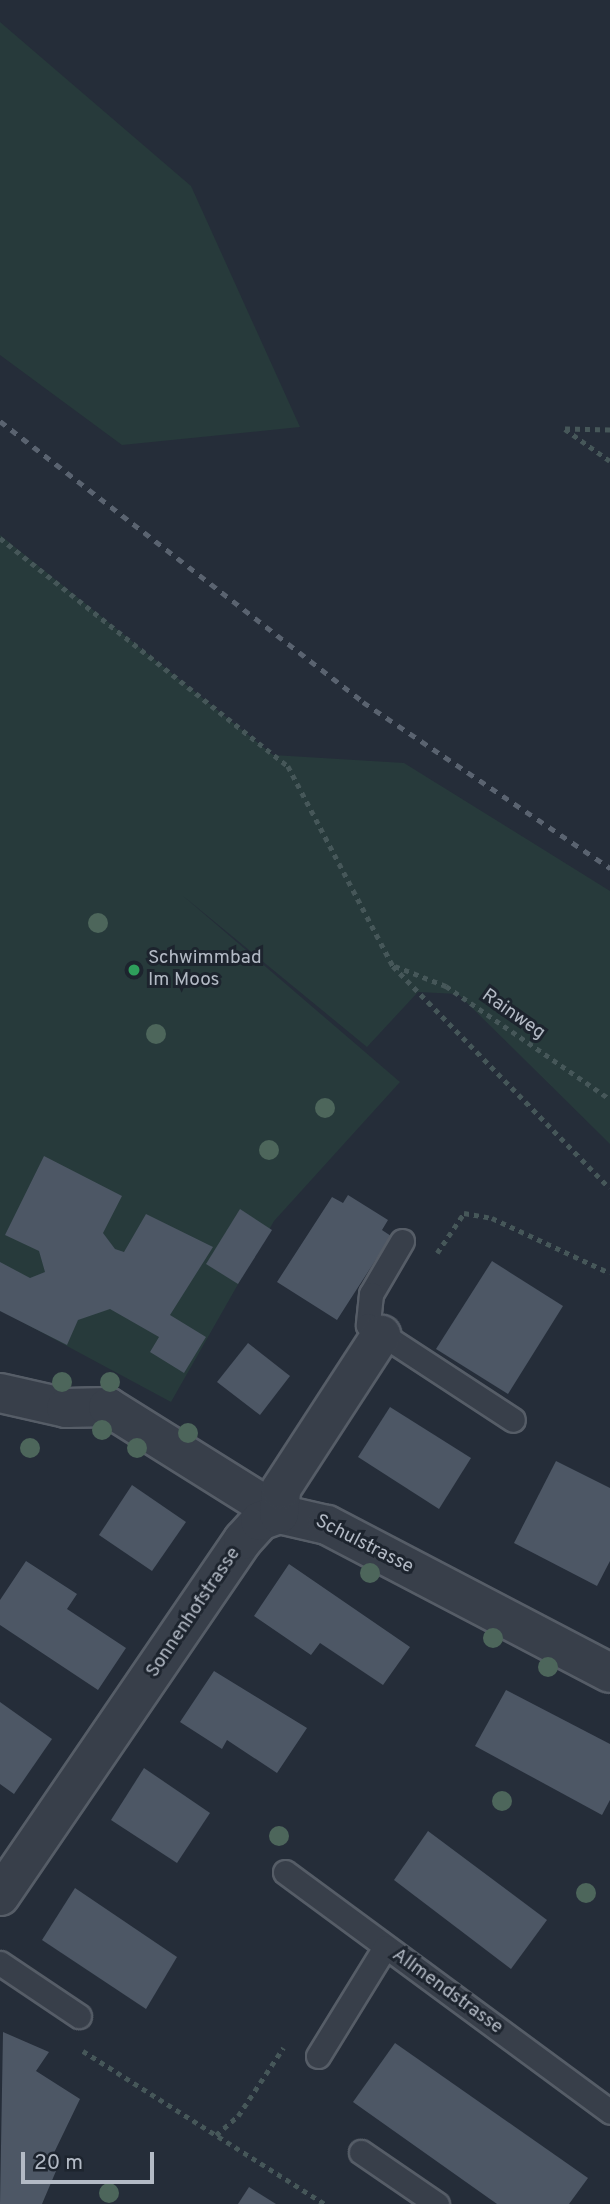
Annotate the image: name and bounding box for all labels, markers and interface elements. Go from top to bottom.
place label: Schwimmbad Im Moos [148,948,262,992]
marker: Schwimmbad Im Moos [126,962,142,978]
street label: Rainweg [477,985,549,1045]
street label: Schulstrasse [311,1511,417,1579]
street label: Sonnenhofstrasse [142,1544,246,1682]
street label: Allmendstrasse [387,1944,507,2040]
scale bar [24,2138,158,2182]
text: 20 m [34,2150,83,2177]

